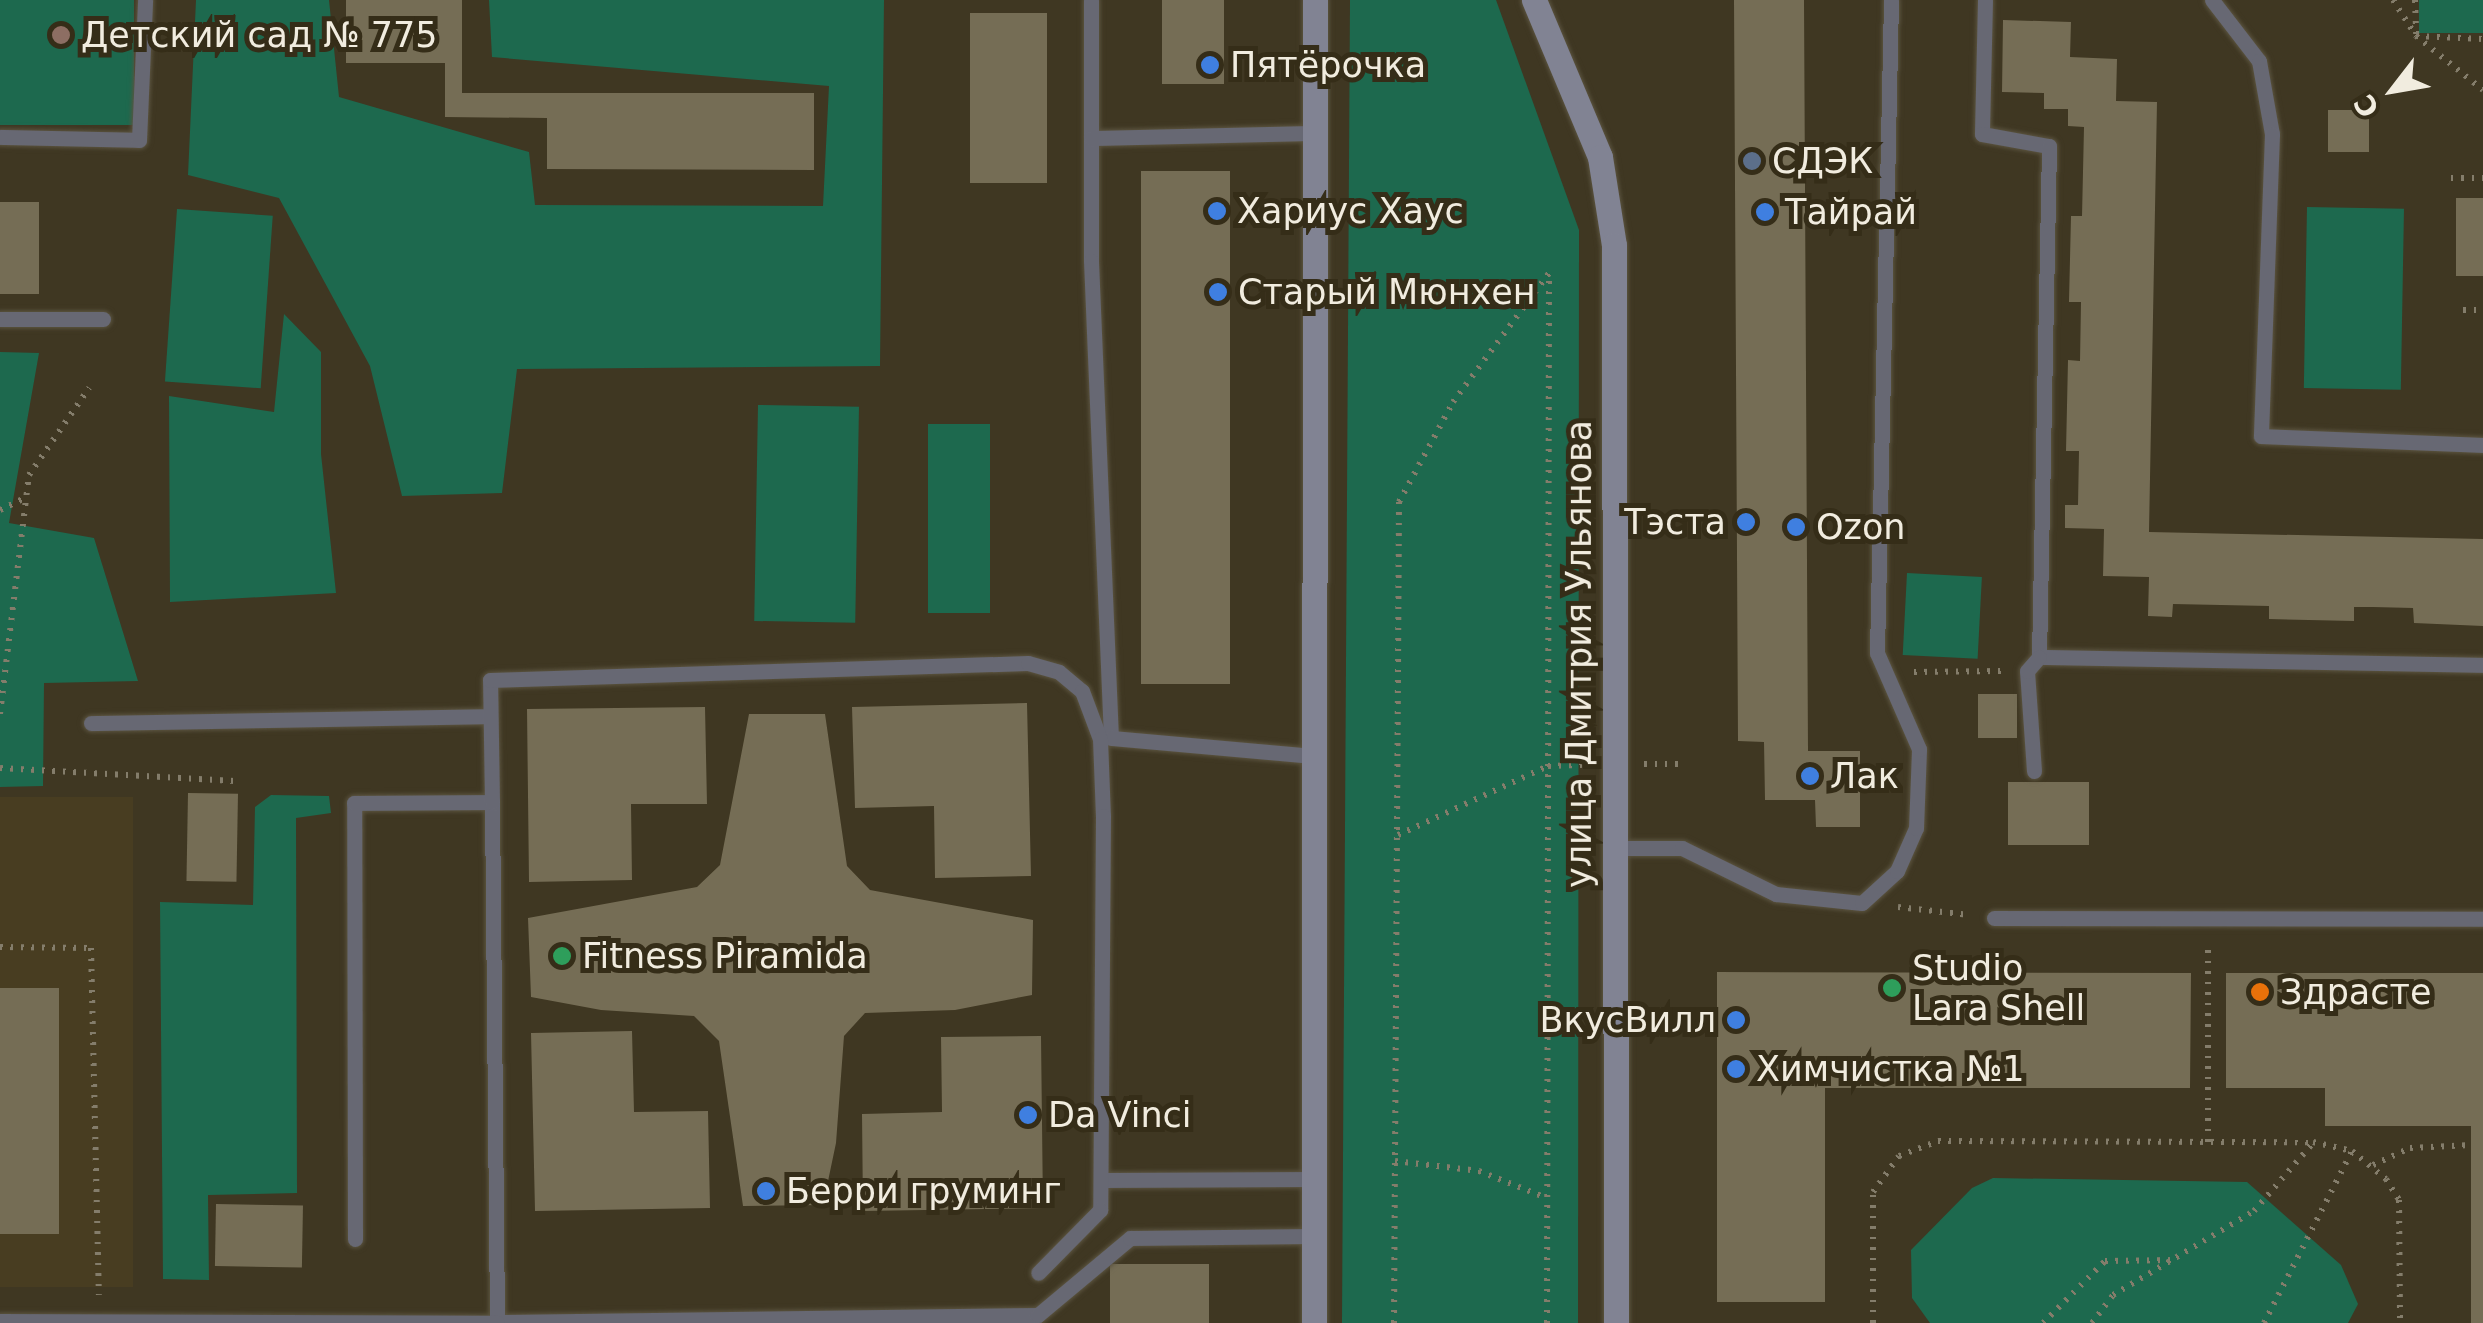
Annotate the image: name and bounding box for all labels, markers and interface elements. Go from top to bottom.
place label: Детский сад № 775 [81,14,438,56]
marker: Детский сад № 775 [50,24,72,46]
north arrow [2343,40,2443,140]
place label: Пятёрочка [1230,44,1426,86]
marker: Пятёрочка [1199,54,1221,76]
text: С [2347,88,2386,123]
place label: СДЭК [1772,140,1873,182]
marker: СДЭК [1741,150,1763,172]
place label: Хариус Хаус [1237,190,1464,232]
place label: Тайрай [1785,191,1917,233]
marker: Хариус Хаус [1206,200,1228,222]
marker: Тайрай [1754,201,1776,223]
place label: Старый Мюнхен [1238,271,1536,313]
marker: Старый Мюнхен [1207,281,1229,303]
street label: улица Дмитрия Ульянова [1558,420,1600,888]
place label: Тэста [1624,501,1726,543]
place label: Ozon [1816,506,1906,548]
marker: Тэста [1735,511,1757,533]
marker: Ozon [1785,516,1807,538]
place label: Лак [1830,755,1899,797]
marker: Лак [1799,765,1821,787]
place label: Fitness Piramida [582,935,868,977]
marker: Fitness Piramida [551,945,573,967]
place label: Studio Lara Shell [1912,947,2085,1029]
place label: Здрасте [2280,971,2431,1013]
marker: Studio Lara Shell [1881,977,1903,999]
marker: Здрасте [2249,981,2271,1003]
place label: ВкусВилл [1539,999,1716,1041]
marker: ВкусВилл [1725,1009,1747,1031]
place label: Химчистка №1 [1756,1048,2025,1090]
marker: Химчистка №1 [1725,1058,1747,1080]
place label: Da Vinci [1048,1094,1192,1136]
marker: Da Vinci [1017,1104,1039,1126]
place label: Берри груминг [786,1170,1062,1212]
marker: Берри груминг [755,1180,777,1202]

